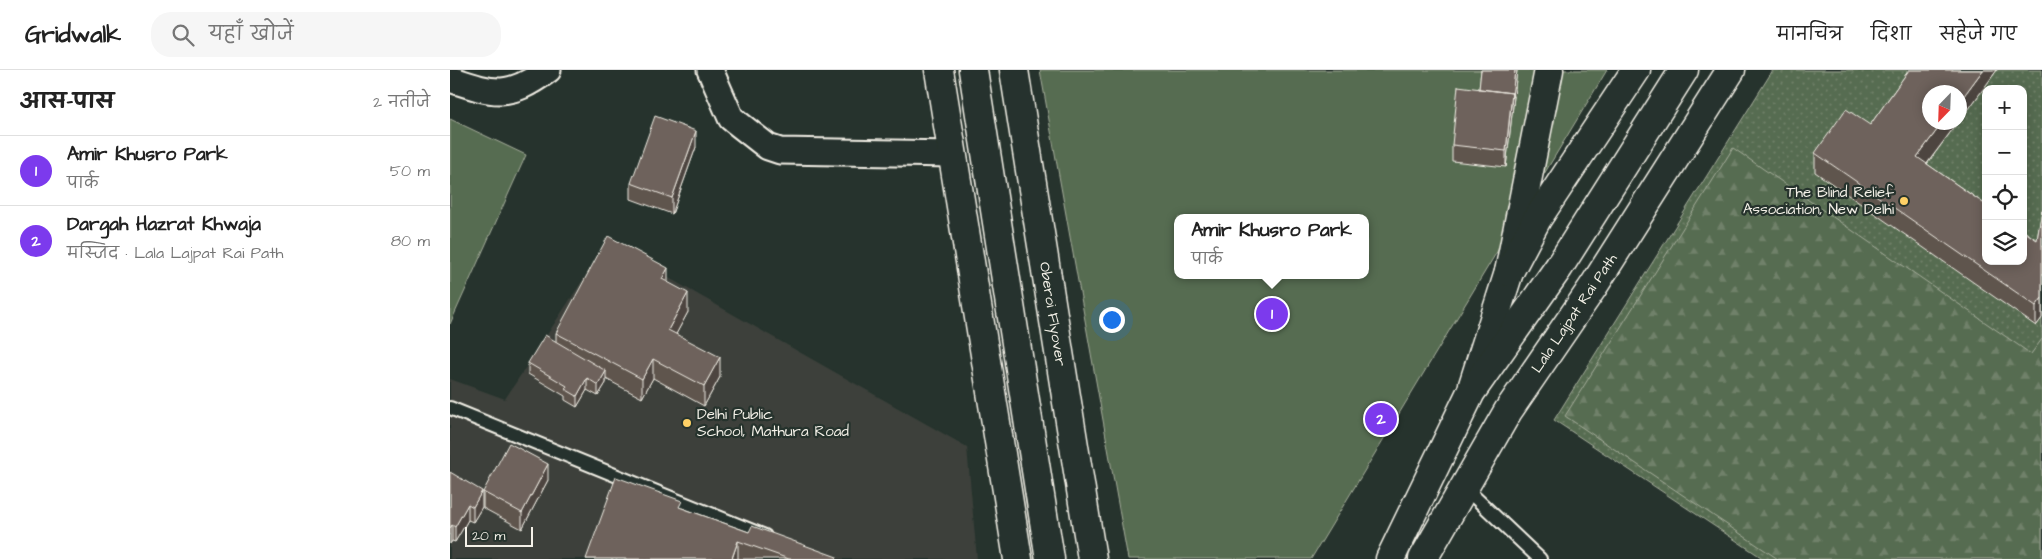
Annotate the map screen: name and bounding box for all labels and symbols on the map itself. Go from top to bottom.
north arrow [1922,85,1967,130]
place label: The Blind Relief Association, New Delhi [1743,182,1895,220]
marker: The Blind Relief Association, New Delhi [1898,195,1910,207]
street label: Lala Lajpat Rai Path [1527,249,1623,377]
street label: Oberoi Flyover [1033,260,1071,368]
pin: 1 [1256,295,1288,333]
your location [1099,307,1125,333]
pin: 2 [1365,400,1397,438]
place label: Delhi Public School, Mathura Road [697,404,849,442]
marker: Delhi Public School, Mathura Road [681,417,693,429]
scale bar [465,524,532,547]

